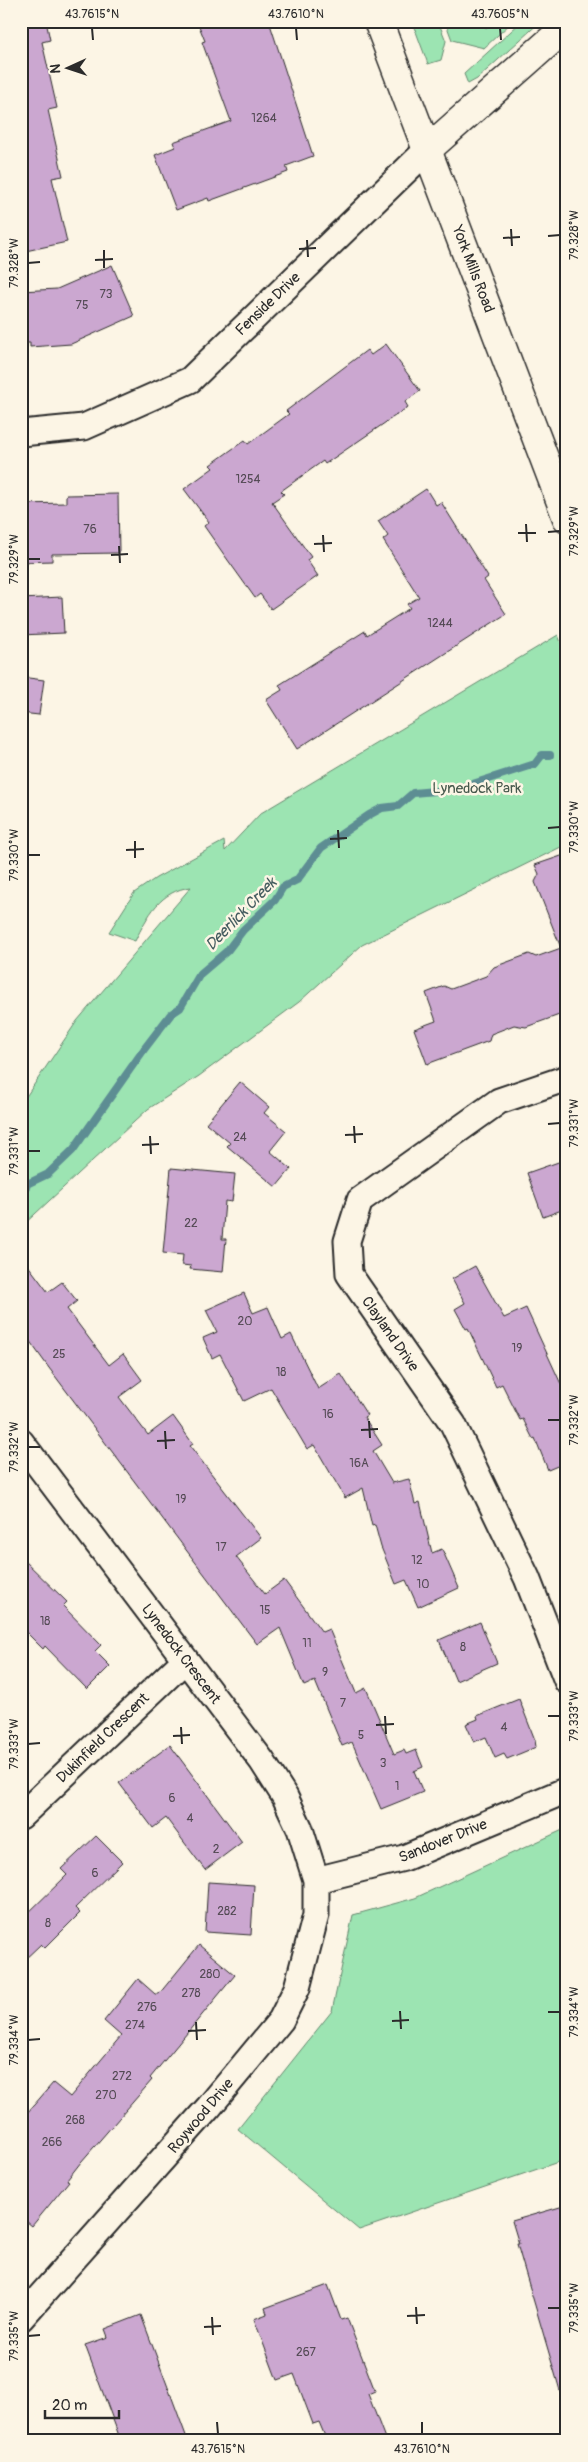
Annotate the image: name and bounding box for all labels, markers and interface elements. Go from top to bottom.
text: 43.7615°N [65,7,119,22]
text: 43.7610°N [268,7,324,22]
text: 43.7605°N [471,7,529,22]
north arrow [42,42,92,92]
text: N [47,63,64,74]
house number: 1264 [251,111,277,126]
text: 79.328°W [567,210,582,260]
street label: York Mills Road [447,222,498,315]
text: 79.328°W [7,238,22,288]
street label: Fenside Drive [231,268,305,340]
house number: 73 [99,287,113,302]
house number: 75 [76,298,88,313]
house number: 1254 [236,472,260,487]
text: 79.329°W [567,506,582,556]
house number: 76 [83,522,97,537]
text: 79.329°W [7,534,22,584]
house number: 1244 [427,616,453,631]
park label: Lynedock Park [432,779,522,798]
text: 79.330°W [567,801,582,853]
text: 79.330°W [7,829,22,881]
water label: Deerlick Creek [201,872,282,955]
text: 79.331°W [567,1099,582,1147]
text: 79.331°W [7,1127,22,1175]
house number: 24 [233,1130,247,1145]
house number: 22 [184,1216,198,1231]
street label: Clayland Drive [357,1293,423,1376]
house number: 20 [238,1314,252,1329]
house number: 19 [512,1341,522,1356]
house number: 25 [52,1347,66,1362]
house number: 18 [276,1365,286,1380]
text: 79.332°W [567,1395,582,1445]
house number: 16 [322,1407,334,1422]
text: 79.332°W [7,1422,22,1472]
house number: 16A [349,1456,369,1471]
house number: 19 [176,1492,186,1507]
house number: 17 [215,1540,227,1555]
house number: 12 [411,1553,423,1568]
house number: 10 [417,1577,429,1592]
street label: Lynedock Crescent [137,1600,225,1709]
house number: 15 [259,1603,271,1618]
house number: 18 [40,1614,50,1629]
house number: 11 [302,1636,312,1651]
house number: 8 [460,1640,466,1655]
house number: 9 [322,1665,328,1680]
street label: Dukinfield Crescent [53,1688,154,1787]
text: 79.333°W [567,1691,582,1741]
house number: 7 [340,1696,347,1711]
text: 79.333°W [7,1719,22,1769]
house number: 4 [501,1720,508,1735]
house number: 5 [358,1728,364,1743]
house number: 3 [380,1756,387,1771]
house number: 1 [395,1779,399,1794]
house number: 6 [169,1791,176,1806]
house number: 4 [187,1811,194,1826]
street label: Sandover Drive [396,1814,491,1867]
house number: 2 [213,1842,220,1857]
house number: 6 [92,1866,99,1881]
house number: 282 [217,1904,237,1919]
house number: 8 [45,1916,51,1931]
house number: 280 [200,1967,220,1982]
house number: 278 [181,1986,201,2001]
text: 79.334°W [567,1986,582,2038]
house number: 276 [137,2000,157,2015]
text: 79.334°W [7,2014,22,2066]
house number: 274 [125,2018,145,2033]
house number: 272 [112,2069,132,2084]
street label: Roywood Drive [164,2074,238,2157]
house number: 270 [95,2088,117,2103]
house number: 268 [65,2113,85,2128]
house number: 266 [42,2135,62,2150]
text: 79.335°W [567,2283,582,2333]
text: 79.335°W [7,2311,22,2361]
house number: 267 [296,2345,317,2360]
scale bar [45,2387,119,2419]
text: 20 m [52,2396,87,2415]
text: 43.7615°N [191,2442,245,2457]
text: 43.7610°N [394,2442,450,2457]

